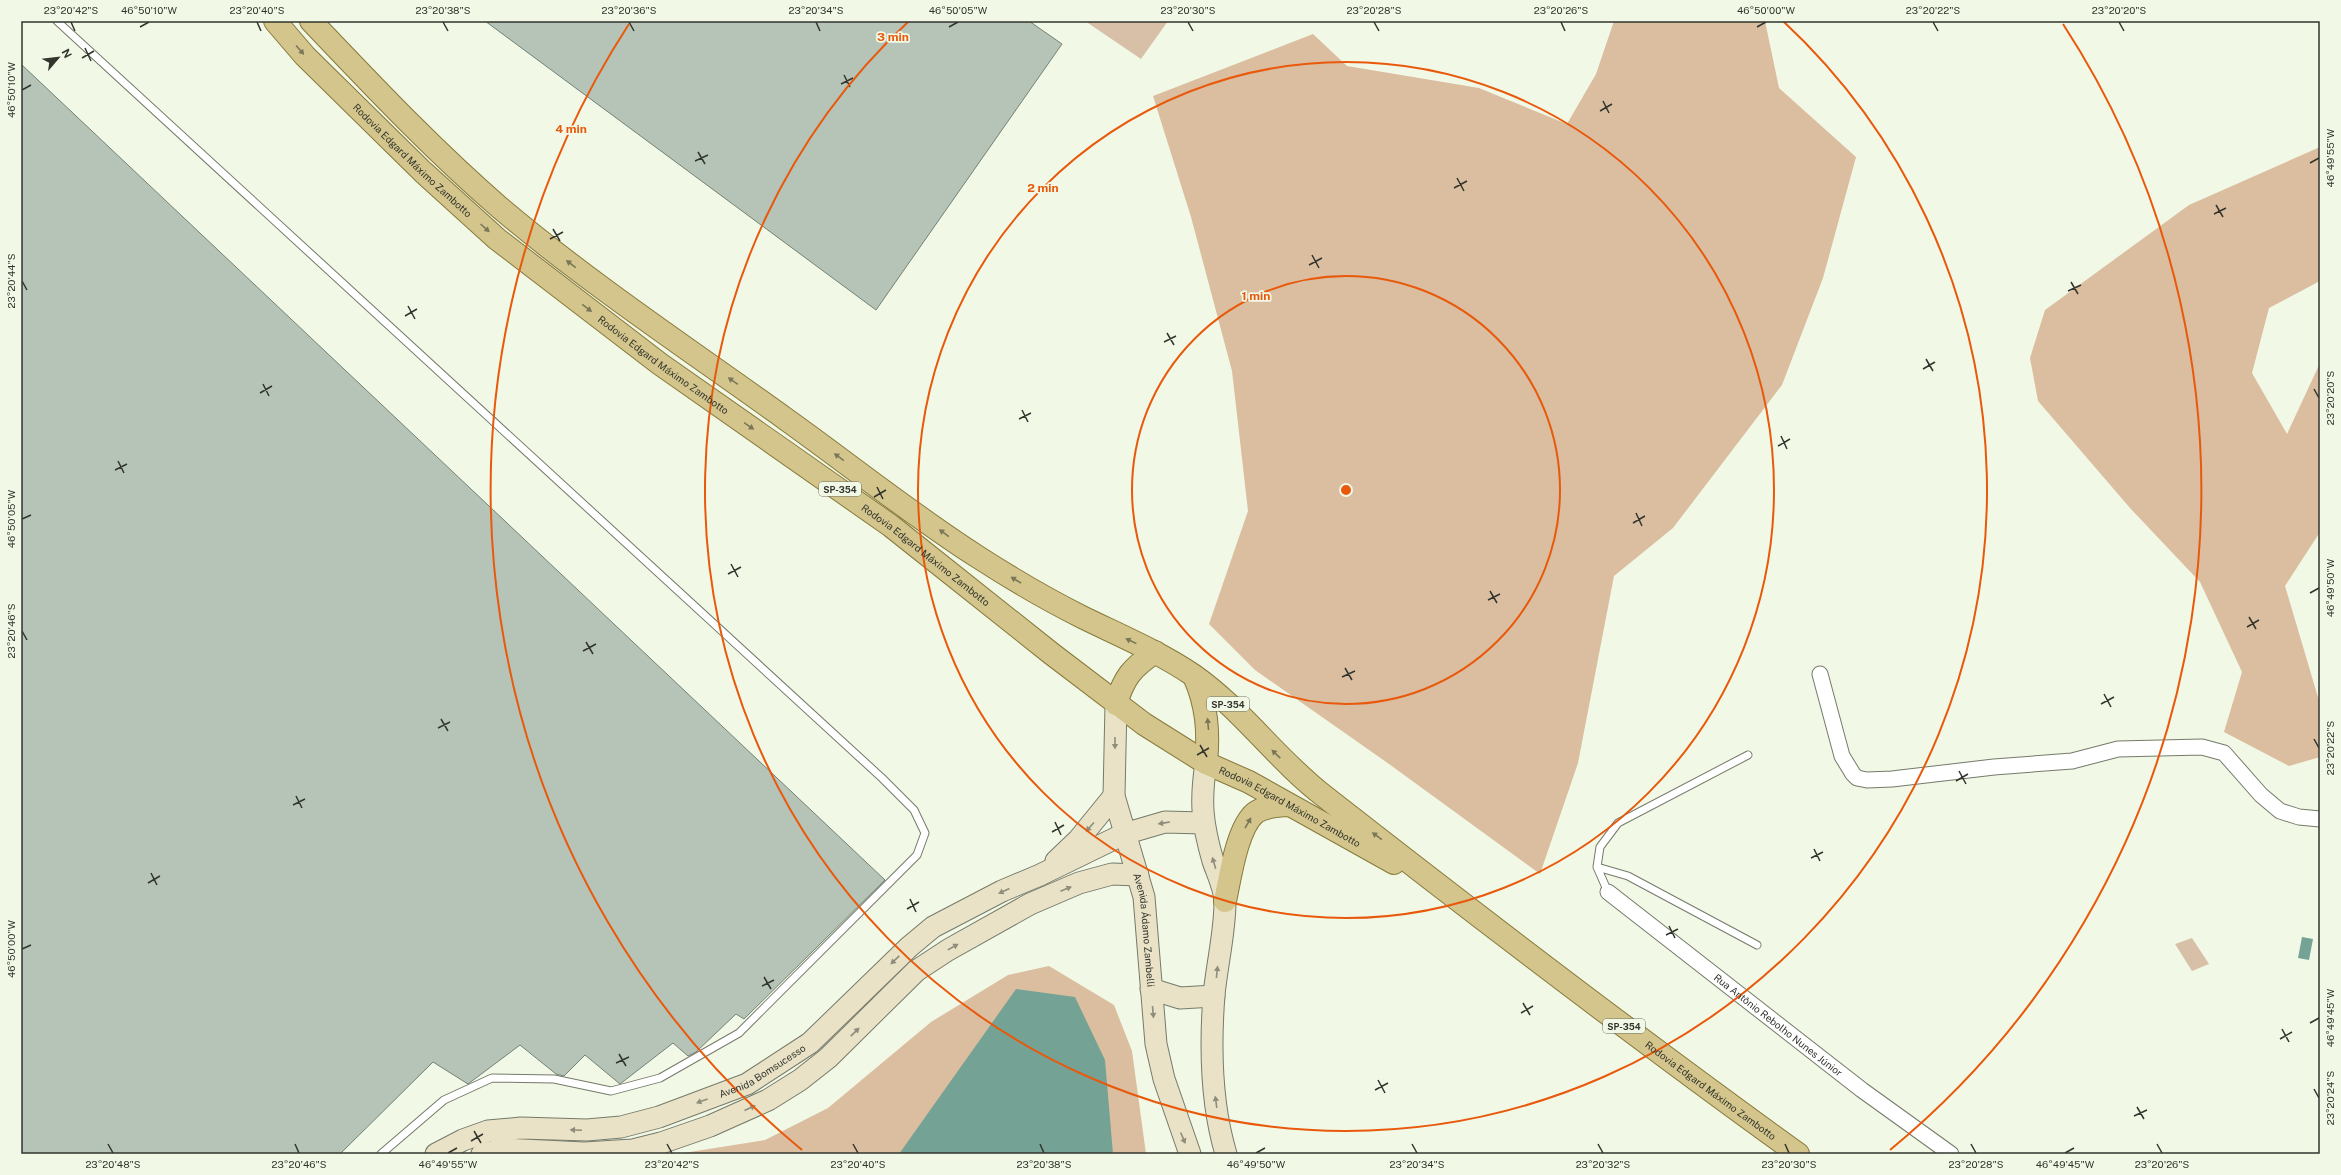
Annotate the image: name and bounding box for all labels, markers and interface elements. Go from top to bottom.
text: 23°20'42"S [44,4,99,16]
text: 46°50'10"W [121,4,178,16]
text: 23°20'40"S [230,4,285,16]
text: 23°20'38"S [415,4,471,16]
text: 23°20'36"S [602,4,657,16]
text: 23°20'34"S [789,4,844,16]
text: 46°50'05"W [929,4,988,16]
text: 23°20'30"S [1161,4,1216,16]
text: 23°20'28"S [1347,4,1402,16]
text: 23°20'26"S [1534,4,1589,16]
text: 46°50'00"W [1737,4,1796,16]
text: 23°20'22"S [1906,4,1960,16]
text: 23°20'20"S [2092,4,2147,16]
text: 3 min [877,30,909,44]
north arrow [38,38,78,78]
one-way arrow [296,45,305,56]
text: N [60,47,74,60]
text: 46°50'10"W [5,61,17,118]
street label: Rodovia Edgard Máximo Zambotto [351,101,475,220]
text: 4 min [555,122,587,136]
text: 46°49'55"W [2324,128,2336,187]
text: 2 min [1027,181,1059,195]
one-way arrow [480,223,489,232]
text: 23°20'44"S [5,253,17,308]
one-way arrow [566,260,576,268]
text: 1 min [1242,289,1270,303]
one-way arrow [581,304,592,312]
street label: Rodovia Edgard Máximo Zambotto [596,313,732,417]
text: 23°20'20"S [2324,370,2336,425]
one-way arrow [728,377,738,385]
one-way arrow [743,422,754,430]
one-way arrow [833,453,844,461]
road number: SP-354 [819,482,861,496]
centre of rings [1339,483,1353,497]
text: 46°50'05"W [5,489,17,548]
street label: Rodovia Edgard Máximo Zambotto [859,501,993,608]
one-way arrow [939,529,949,537]
text: 46°49'50"W [2324,558,2336,617]
one-way arrow [1011,576,1021,584]
text: 23°20'46"S [5,603,17,658]
one-way arrow [1125,638,1136,644]
road number: SP-354 [1207,697,1249,711]
one-way arrow [1204,718,1211,730]
text: 23°20'22"S [2324,721,2336,775]
one-way arrow [1112,737,1118,750]
one-way arrow [1271,749,1281,759]
street label: Rodovia Edgard Máximo Zambotto [1217,764,1363,849]
one-way arrow [1244,817,1251,829]
one-way arrow [1158,820,1170,826]
one-way arrow [1086,821,1095,832]
one-way arrow [1371,832,1382,840]
one-way arrow [1211,857,1217,869]
street label: Avenida Ádamo Zambelli [1131,871,1157,987]
one-way arrow [1061,885,1073,891]
one-way arrow [998,888,1010,894]
text: 46°50'00"W [5,919,17,978]
one-way arrow [947,944,959,951]
one-way arrow [890,955,900,965]
one-way arrow [1214,966,1220,979]
street label: Rua Antônio Rebolho Nunes Júnior [1712,971,1845,1079]
text: 46°49'45"W [2324,988,2336,1047]
one-way arrow [1150,1006,1156,1018]
road number: SP-354 [1603,1019,1645,1033]
one-way arrow [850,1027,860,1037]
street label: Rodovia Edgard Máximo Zambotto [1643,1038,1779,1142]
street label: Avenida Bomsucesso [717,1041,808,1100]
text: 23°20'24"S [2324,1070,2336,1125]
one-way arrow [1213,1096,1219,1108]
one-way arrow [696,1099,708,1105]
one-way arrow [745,1105,756,1111]
one-way arrow [569,1127,582,1133]
one-way arrow [1181,1132,1187,1144]
text: 23°20'48"S [85,1158,141,1170]
text: 23°20'46"S [272,1158,327,1170]
text: 46°49'55"W [419,1158,478,1170]
text: 23°20'42"S [645,1158,700,1170]
text: 23°20'40"S [831,1158,886,1170]
text: 23°20'38"S [1016,1158,1072,1170]
text: 46°49'50"W [1227,1158,1286,1170]
text: 23°20'34"S [1390,1158,1445,1170]
text: 23°20'32"S [1576,1158,1631,1170]
text: 23°20'30"S [1762,1158,1817,1170]
text: 23°20'28"S [1949,1158,2004,1170]
text: 46°49'45"W [2036,1158,2095,1170]
text: 23°20'26"S [2135,1158,2190,1170]

